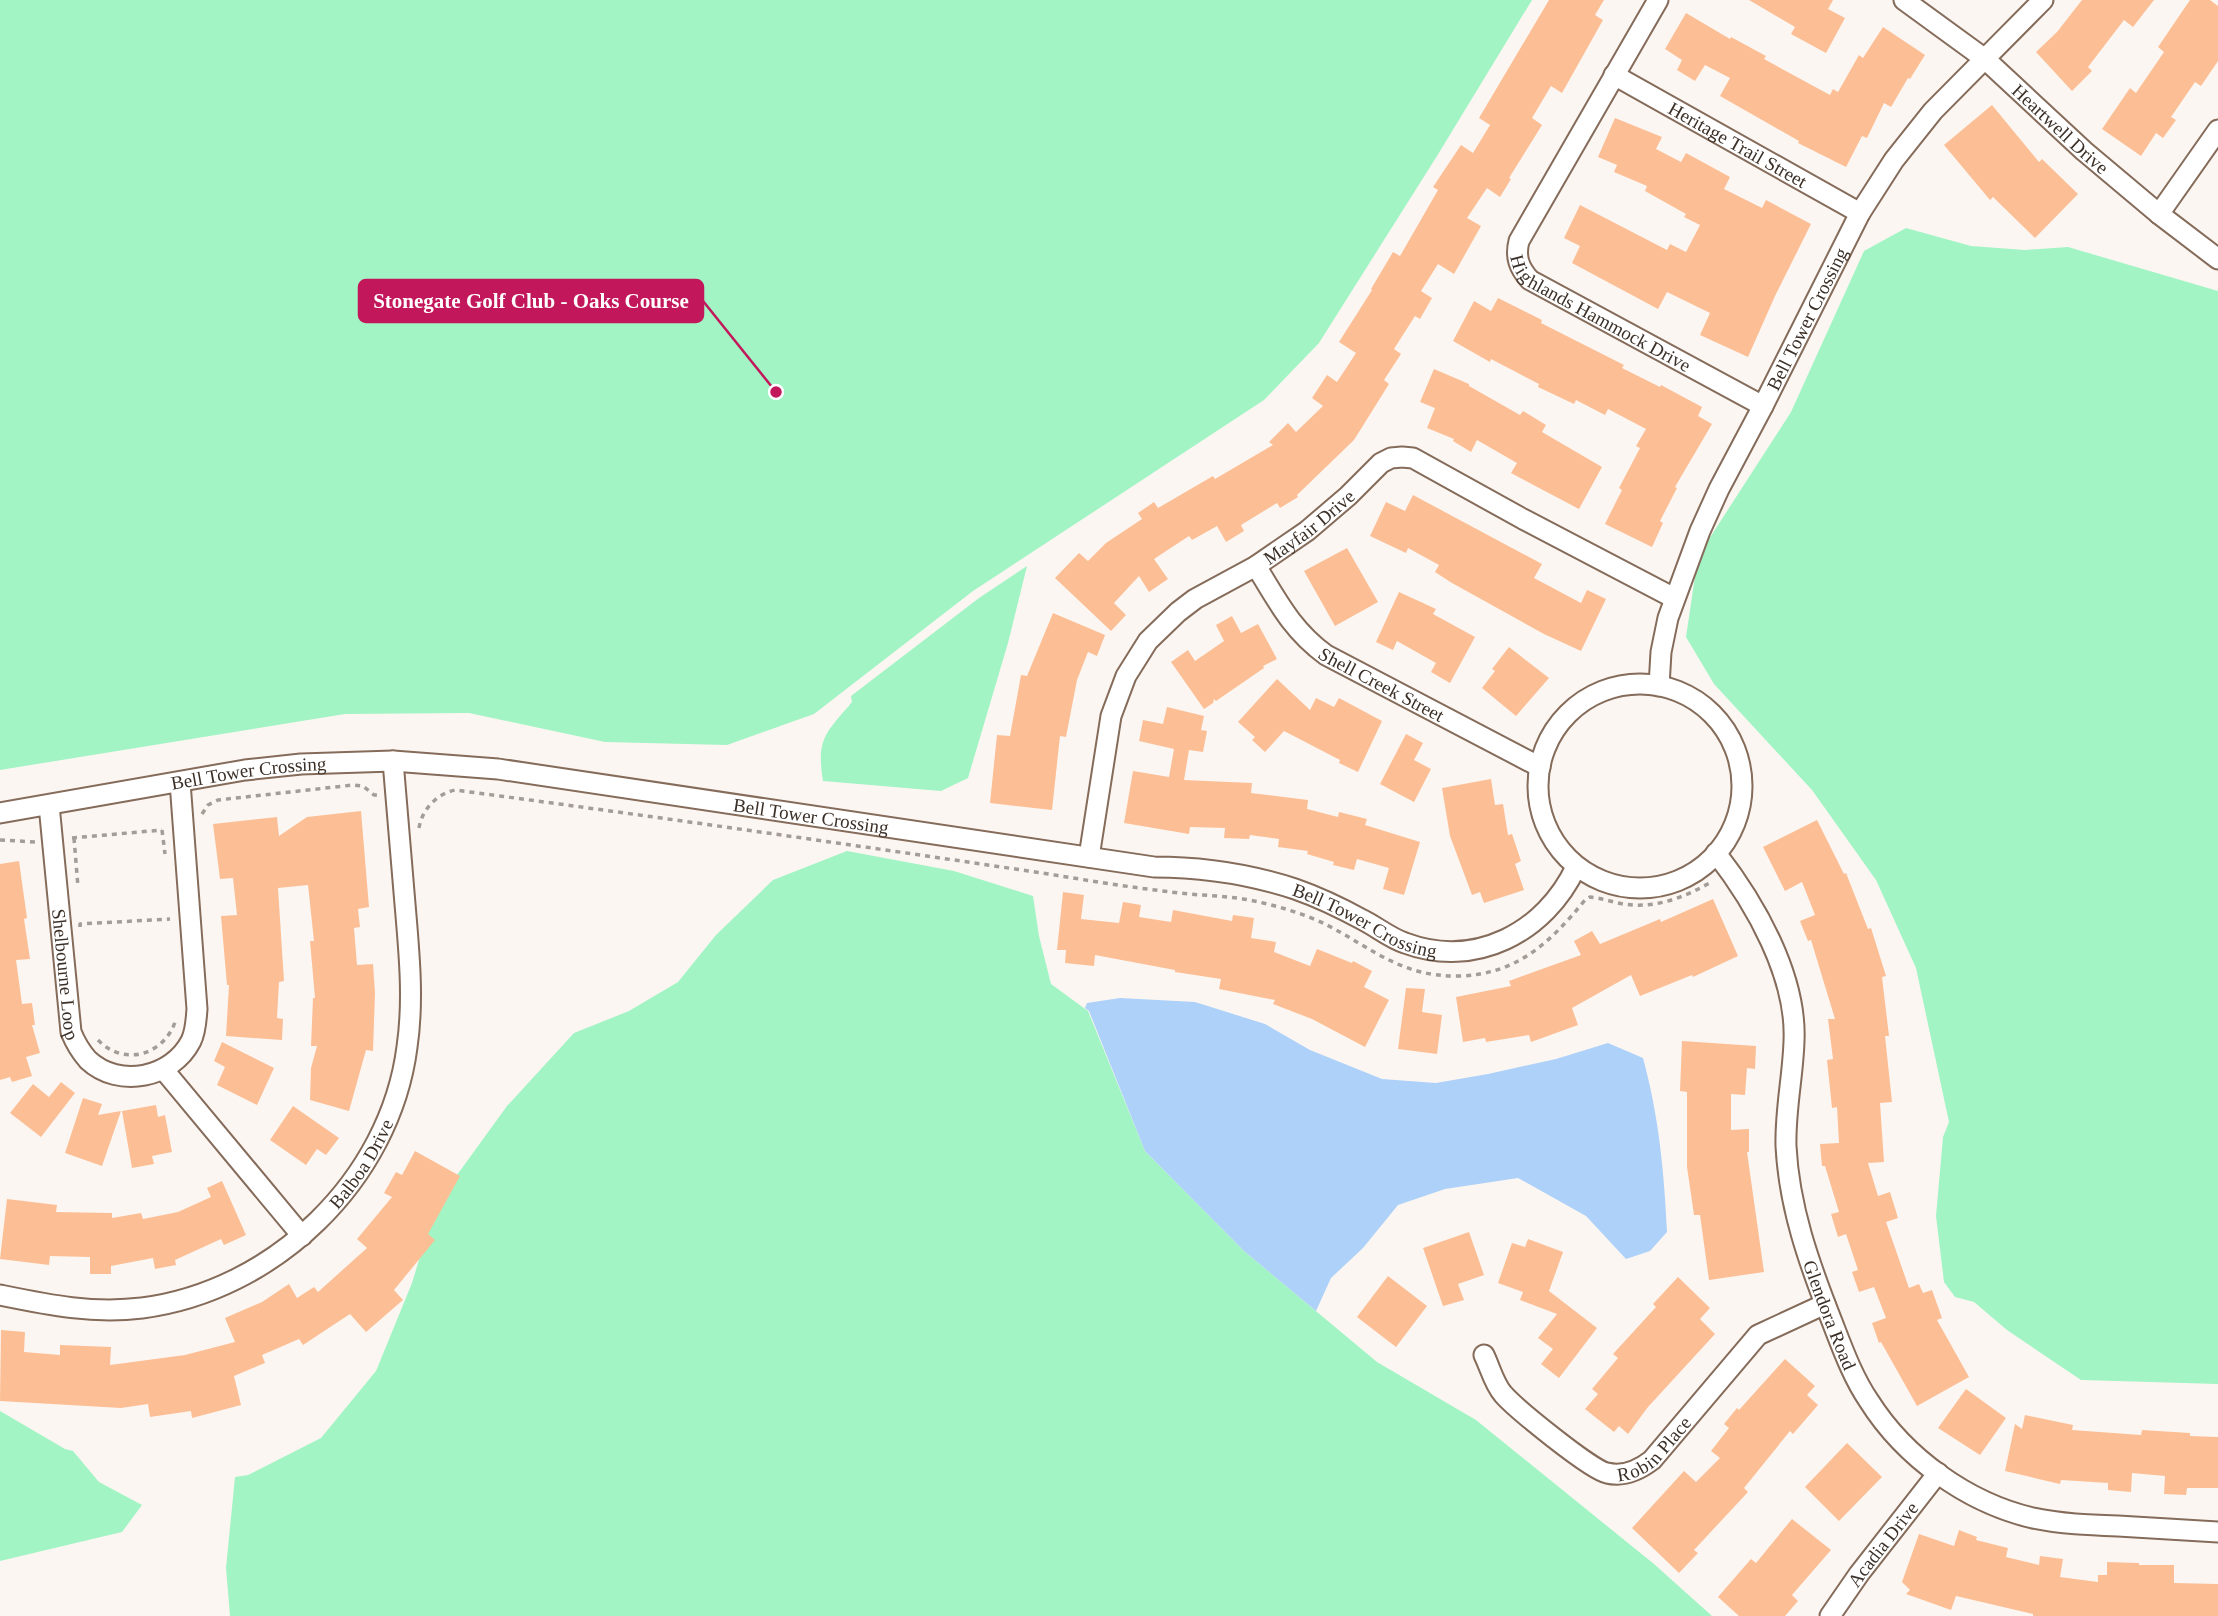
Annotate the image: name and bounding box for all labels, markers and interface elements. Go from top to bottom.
street label: Heartwell Drive [2008,79,2113,178]
street label: Heritage Trail Street [1665,97,1811,192]
street label: Bell Tower Crossing [1762,244,1852,394]
street label: Highlands Hammock Drive [1507,252,1695,375]
callout: Stonegate Golf Club - Oaks Course [359,280,703,322]
text: Stonegate Golf Club - Oaks Course [373,289,689,313]
street label: Mayfair Drive [1259,485,1359,568]
street label: Shell Creek Street [1315,643,1448,726]
street label: Bell Tower Crossing [169,753,327,793]
street label: Bell Tower Crossing [732,794,891,838]
street label: Bell Tower Crossing [1290,879,1439,961]
street label: Shelbourne Loop [49,908,84,1043]
street label: Balboa Drive [325,1116,397,1212]
street label: Glendora Road [1800,1257,1861,1373]
street label: Robin Place [1615,1412,1695,1485]
street label: Acadia Drive [1843,1498,1922,1591]

